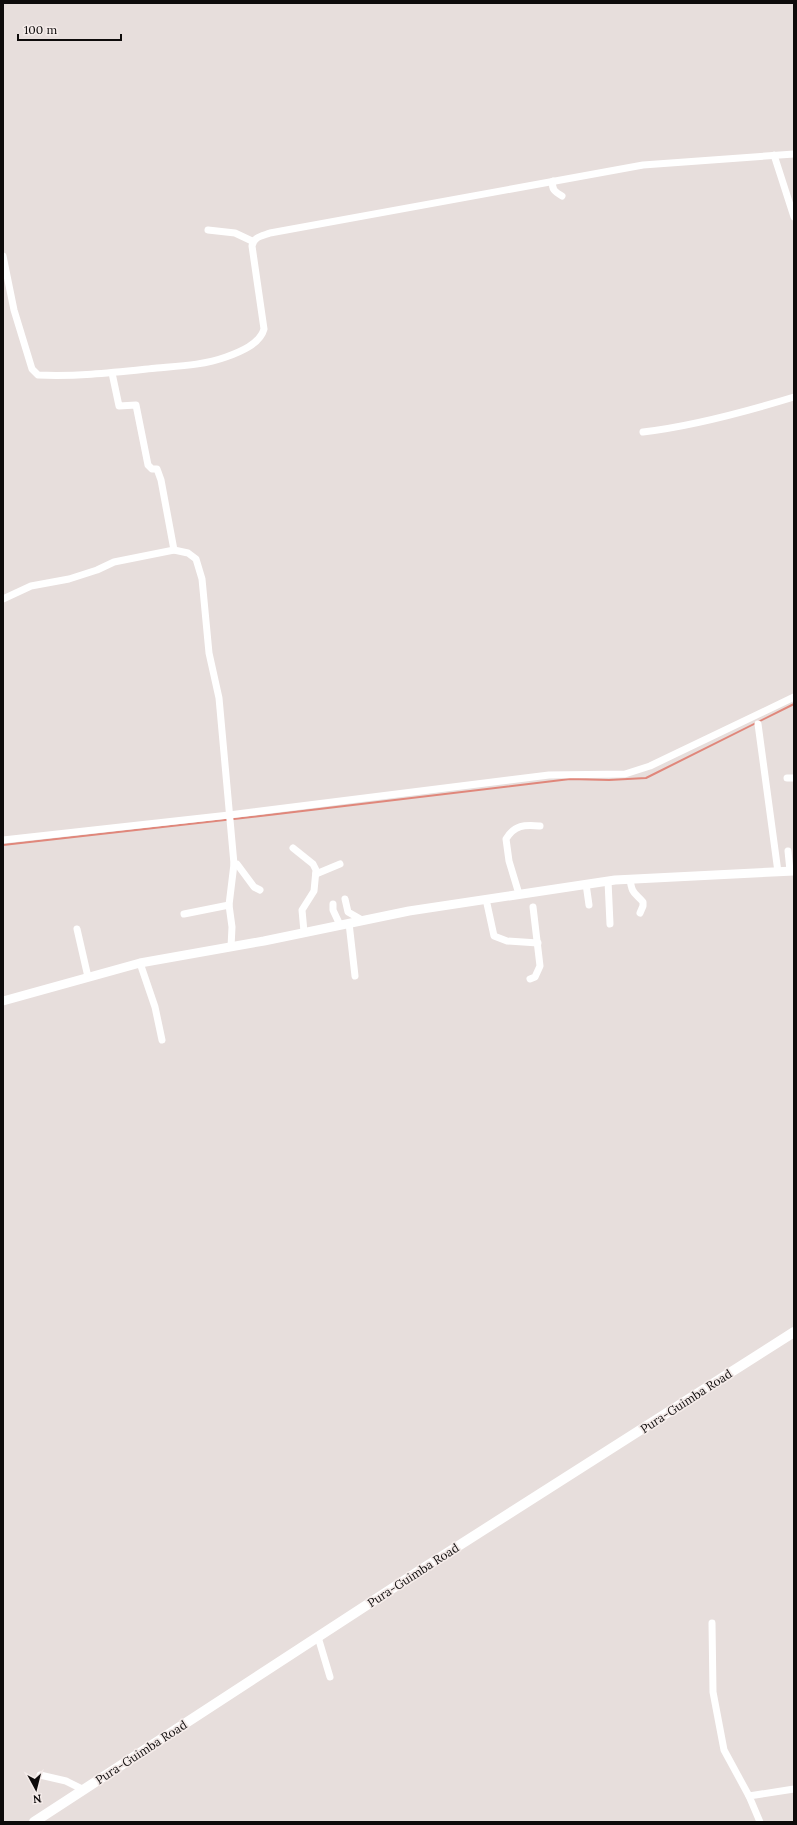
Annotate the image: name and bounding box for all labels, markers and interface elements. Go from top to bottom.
scale bar [18,16,121,42]
text: 100 m [24,22,57,37]
street label: Pura-Guimba Road [637,1366,735,1436]
street label: Pura-Guimba Road [364,1540,462,1610]
street label: Pura-Guimba Road [92,1717,190,1787]
north arrow [16,1769,56,1809]
text: N [32,1791,42,1806]

